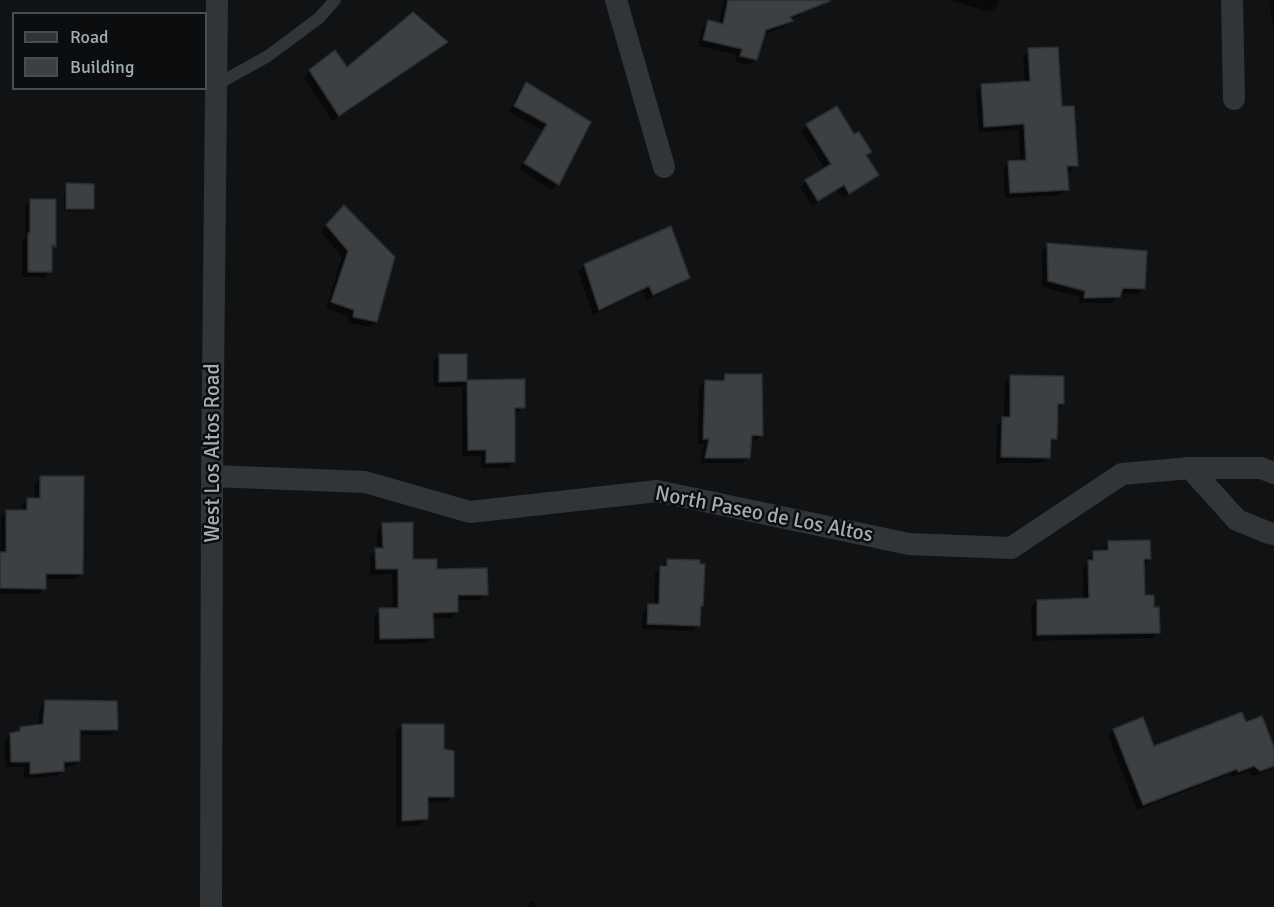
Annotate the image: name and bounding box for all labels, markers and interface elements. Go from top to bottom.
legend [12,12,207,90]
text: Road [70,26,109,48]
text: Building [70,56,134,78]
street label: West Los Altos Road [200,363,226,543]
street label: North Paseo de Los Altos [653,482,875,548]

